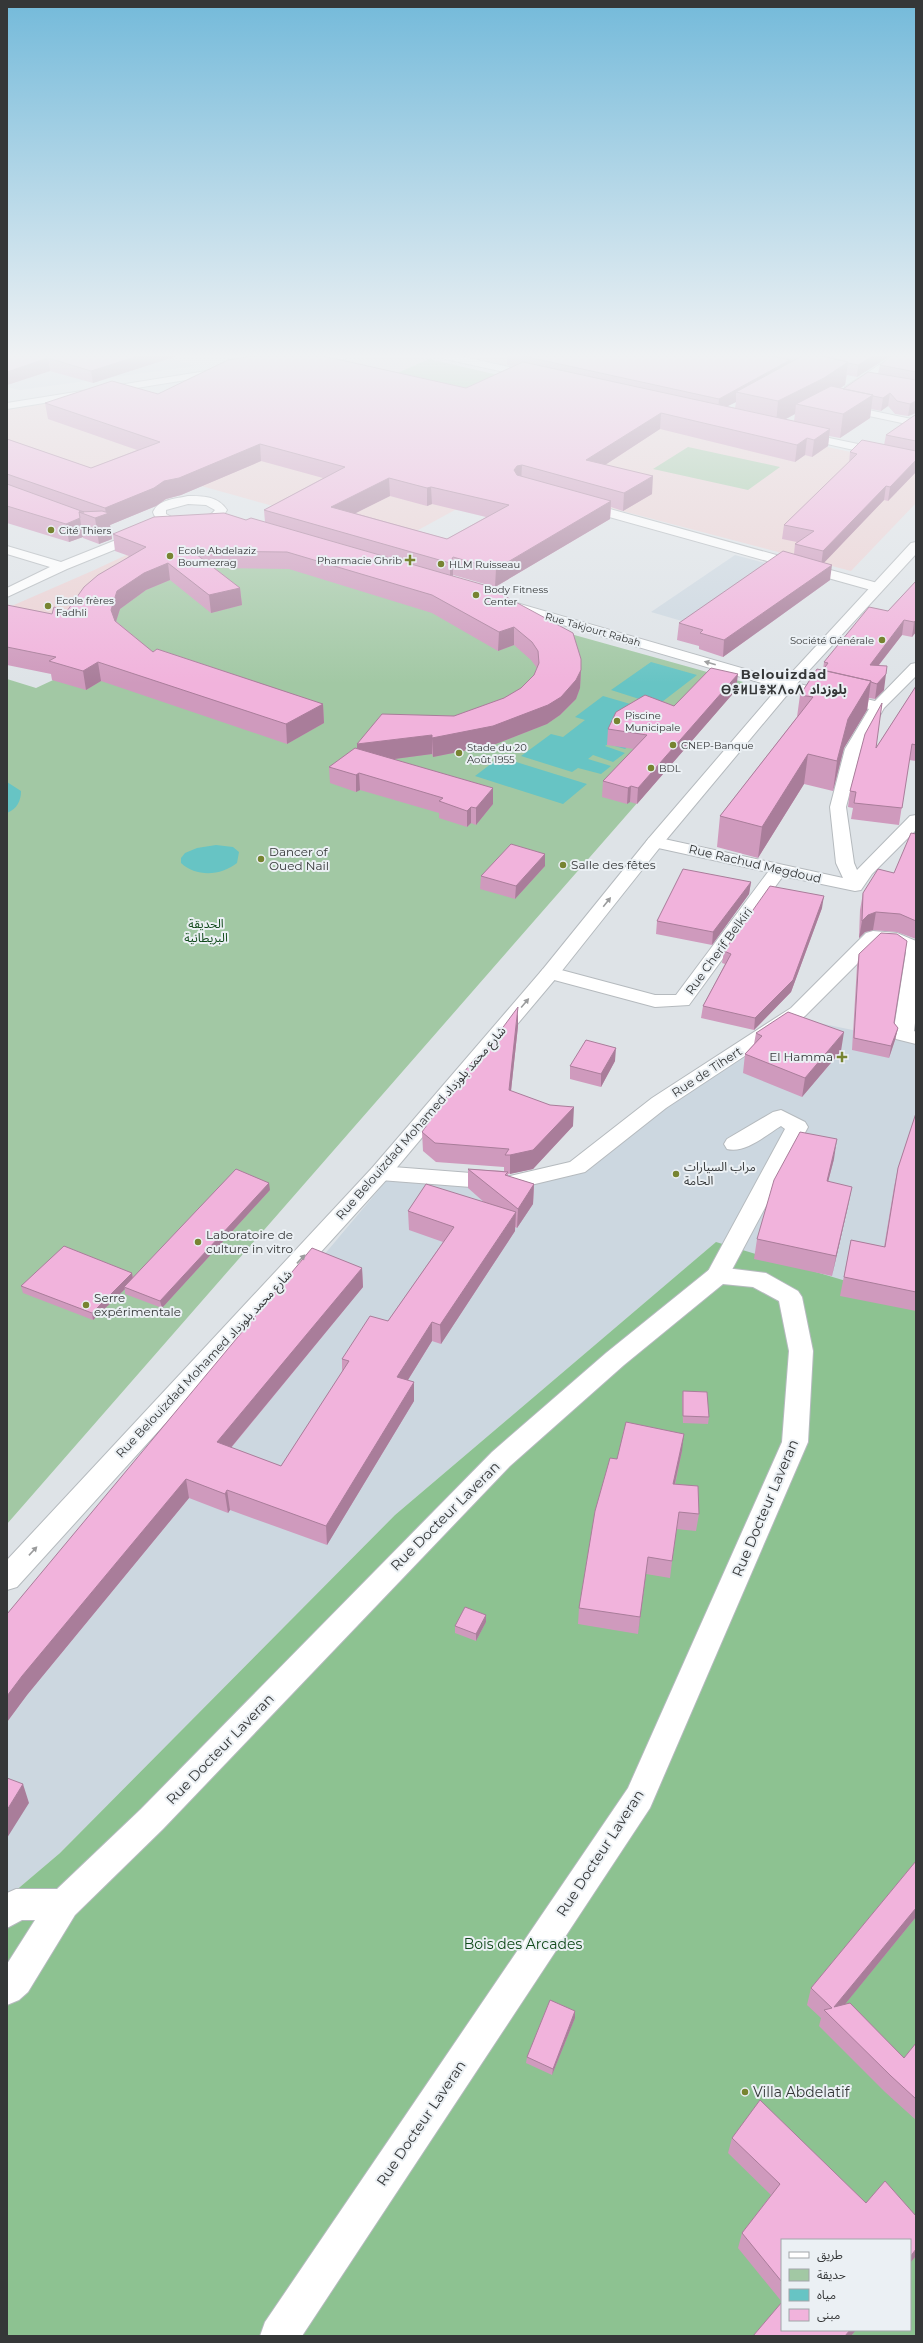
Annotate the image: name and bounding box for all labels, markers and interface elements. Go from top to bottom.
place label: Cité Thiers [59,524,111,537]
marker: Cité Thiers [46,525,56,535]
place label: Ecole Abdelaziz Boumezrag [178,544,256,569]
marker: Ecole Abdelaziz Boumezrag [165,551,175,561]
place label: Pharmacie Ghrib [317,554,402,567]
marker: Pharmacie Ghrib [405,555,415,565]
place label: HLM Ruisseau [449,558,520,571]
marker: HLM Ruisseau [436,559,446,569]
place label: Body Fitness Center [484,583,548,608]
marker: Body Fitness Center [471,590,481,600]
place label: Ecole frères Fadhli [56,594,114,619]
marker: Ecole frères Fadhli [43,601,53,611]
street label: Rue Takjourt Rabah [544,610,642,649]
place label: Société Générale [790,634,874,647]
marker: Société Générale [877,635,887,645]
one-way arrow [703,660,715,666]
district label: Belouizdad ⴱⴻⵍⵡⴻⵣⴷⴰⴷ بلوزداد [721,666,847,697]
place label: Piscine Municipale [625,709,680,734]
marker: Piscine Municipale [612,716,622,726]
place label: CNEP-Banque [681,739,754,752]
marker: CNEP-Banque [668,740,678,750]
place label: Stade du 20 Août 1955 [467,741,527,766]
marker: Stade du 20 Août 1955 [454,748,464,758]
place label: BDL [659,762,681,775]
marker: BDL [646,763,656,773]
street label: Rue Rachud Megdoud [687,841,823,886]
place label: Dancer of Oued Nail [269,844,329,873]
marker: Dancer of Oued Nail [256,854,266,864]
place label: Salle des fêtes [571,857,656,872]
marker: Salle des fêtes [558,860,568,870]
one-way arrow [603,897,611,908]
street label: Rue Cherif Belkiri [682,904,755,997]
park label: الحديقة البريطانية [184,916,228,945]
one-way arrow [520,997,529,1008]
street label: Rue Belouizdad Mohamed شارع محمد بلوزداد [333,1023,510,1224]
street label: Rue de Tihert [669,1043,745,1100]
place label: El Hamma [769,1049,833,1064]
marker: El Hamma [836,1051,848,1063]
place label: مراب السيارات الحامة [684,1159,756,1188]
marker: مراب السيارات الحامة [671,1169,681,1179]
place label: Laboratoire de culture in vitro [206,1227,293,1256]
marker: Laboratoire de culture in vitro [193,1237,203,1247]
one-way arrow [296,1254,305,1263]
street label: Rue Belouizdad Mohamed شارع محمد بلوزداد [112,1267,296,1462]
place label: Serre expérimentale [94,1290,181,1319]
marker: Serre expérimentale [81,1300,91,1310]
street label: Rue Docteur Laveran [728,1437,802,1579]
street label: Rue Docteur Laveran [386,1457,504,1575]
one-way arrow [29,1545,38,1556]
street label: Rue Docteur Laveran [162,1690,278,1808]
street label: Rue Docteur Laveran [552,1786,648,1920]
park label: Bois des Arcades [464,1935,582,1953]
street label: Rue Docteur Laveran [372,2057,470,2189]
place label: Villa Abdelatif [753,2083,851,2101]
marker: Villa Abdelatif [740,2087,750,2097]
legend [781,2239,911,2331]
text: طريق [817,2247,843,2263]
text: حديقة [817,2267,846,2282]
text: مياه [817,2287,836,2302]
text: مبنى [817,2307,840,2322]

